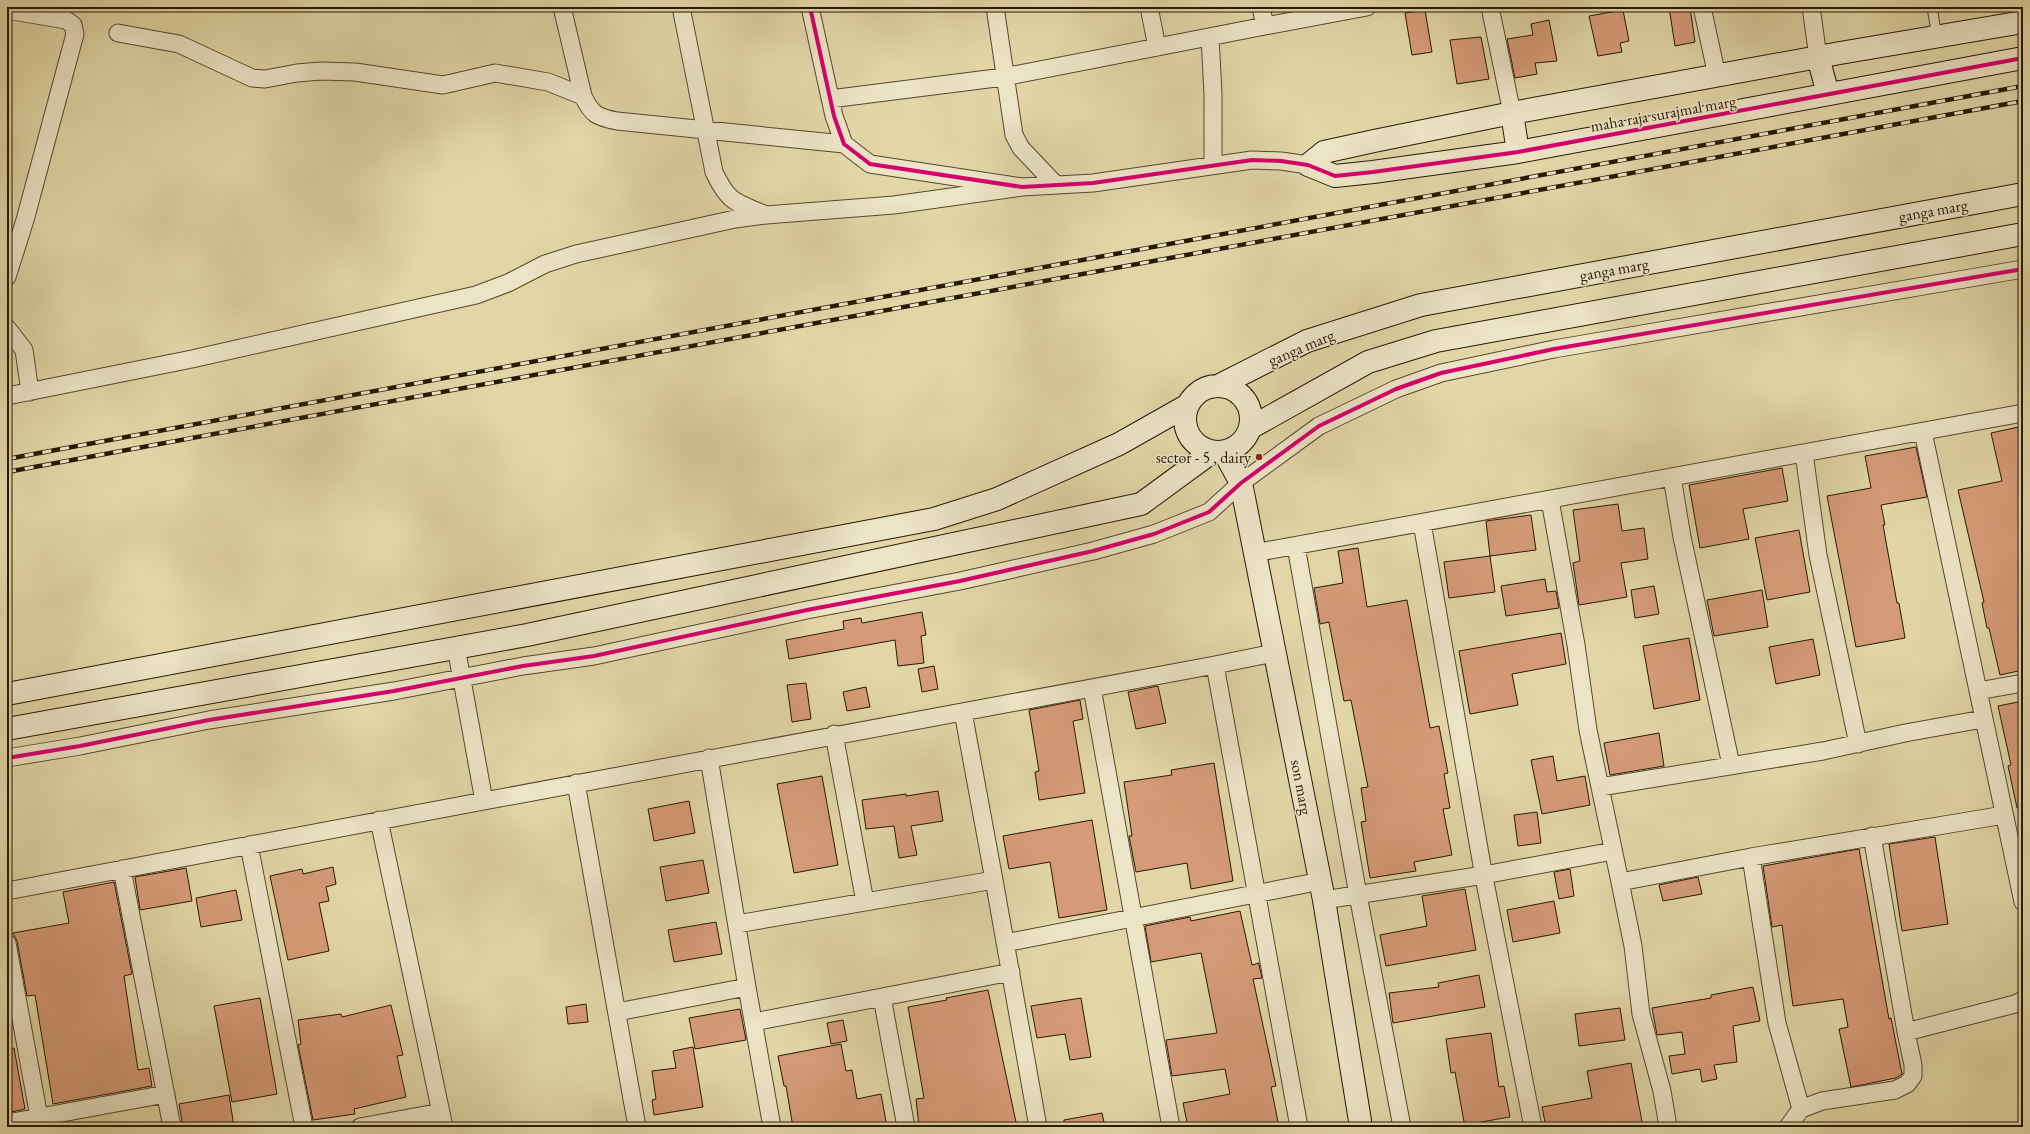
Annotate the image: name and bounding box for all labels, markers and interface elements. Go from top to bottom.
street label: maha raja surajmal marg [1589,90,1738,137]
street label: ganga marg [1897,194,1970,227]
street label: ganga marg [1578,253,1651,286]
street label: ganga marg [1265,324,1338,371]
place label: sector - 5 , dairy [1156,447,1252,468]
marker: sector - 5 , dairy [1254,452,1264,462]
street label: son marg [1286,758,1317,818]

